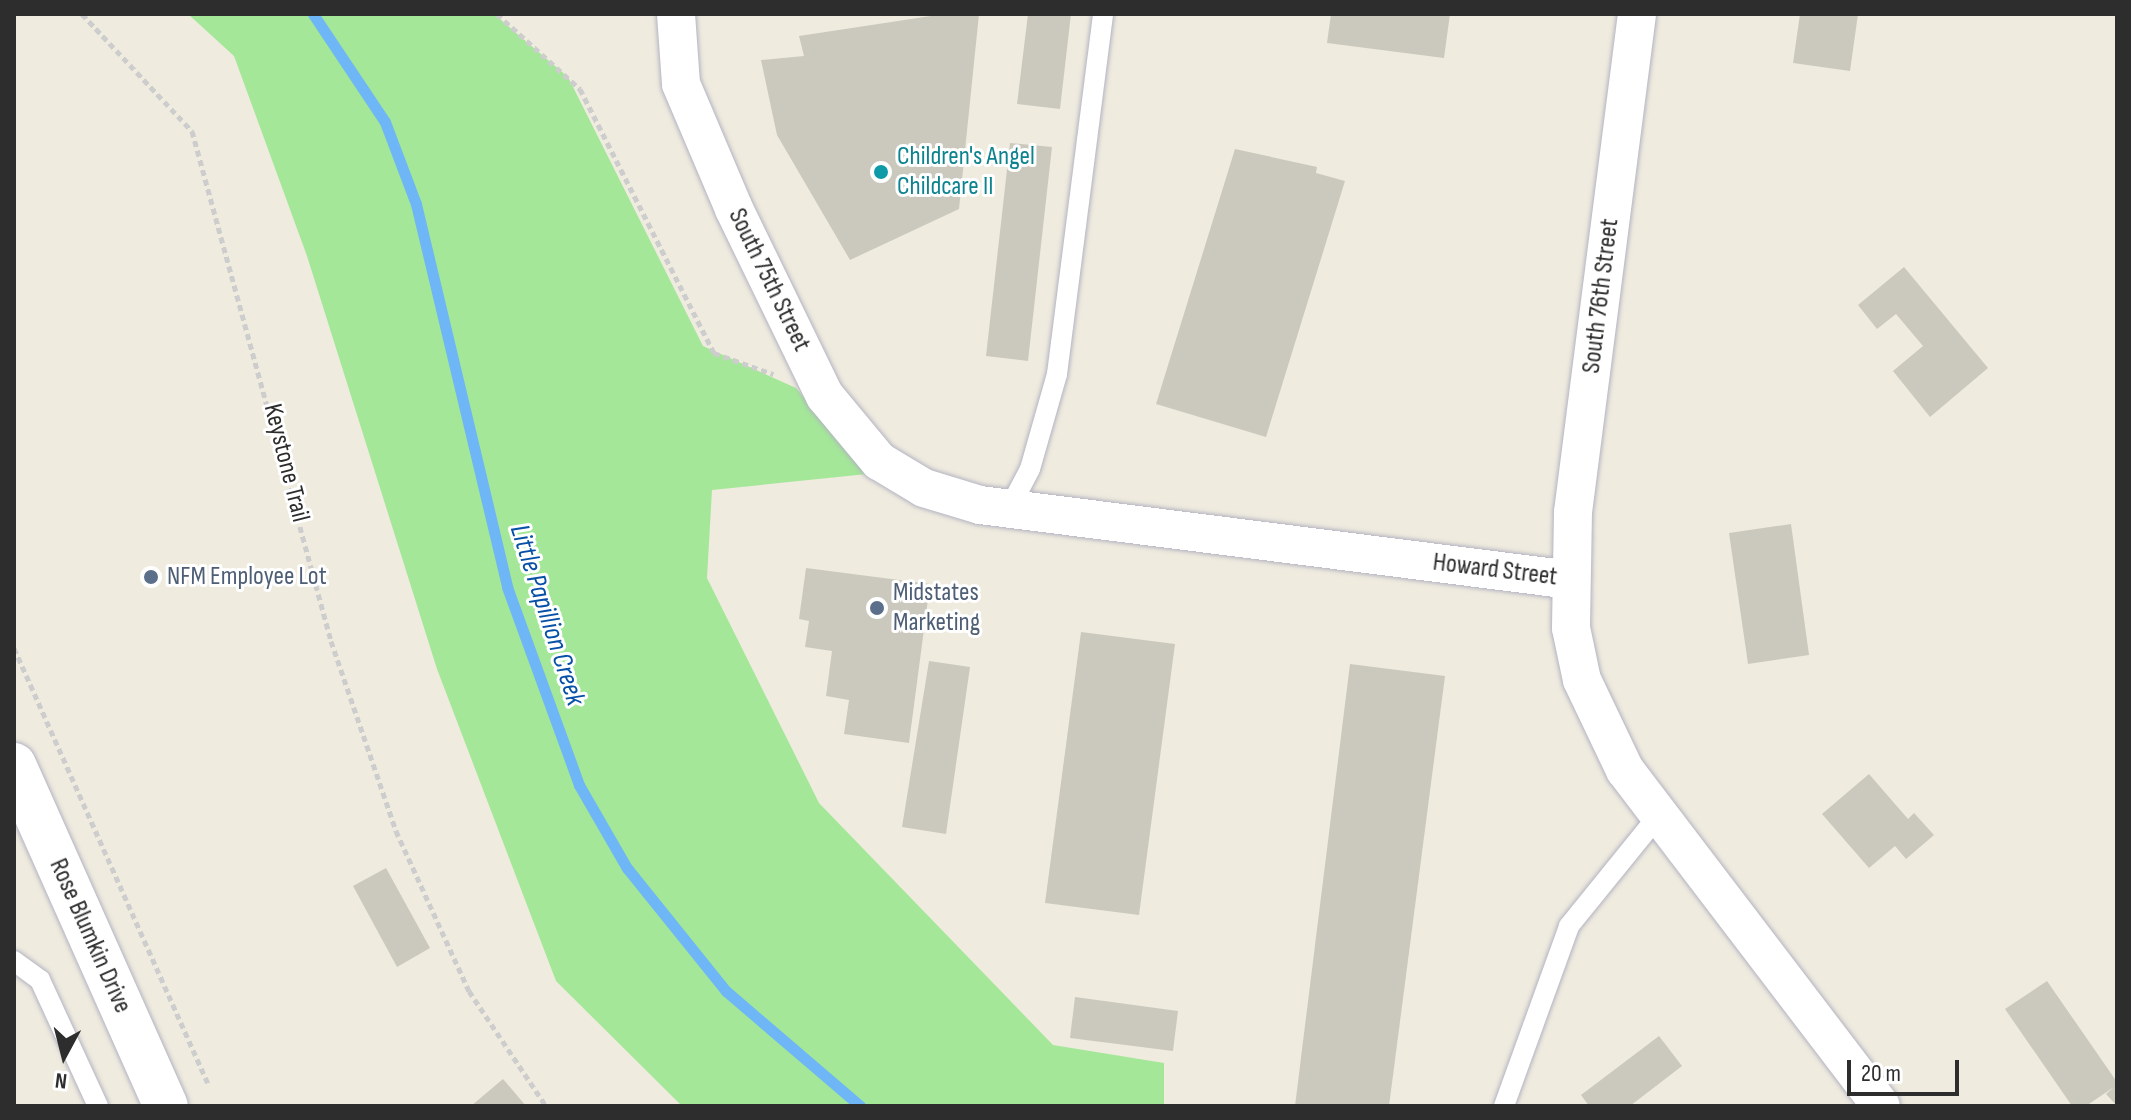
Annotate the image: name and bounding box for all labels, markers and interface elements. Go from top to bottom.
place label: Children's Angel Childcare II [897,141,1035,202]
marker: Children's Angel Childcare II [872,163,890,181]
street label: South 75th Street [721,204,817,356]
street label: South 76th Street [1576,217,1626,375]
street label: Keystone Trail [256,401,316,525]
water label: Little Papillion Creek [502,520,592,710]
street label: Howard Street [1431,547,1559,593]
place label: NFM Employee Lot [167,561,327,593]
marker: NFM Employee Lot [142,568,160,586]
place label: Midstates Marketing [893,577,980,638]
marker: Midstates Marketing [868,599,886,617]
street label: Rose Blumkin Drive [42,854,138,1018]
north arrow [24,1016,104,1096]
scale bar [1851,1044,1963,1094]
text: 20 m [1861,1059,1901,1088]
text: N [54,1066,68,1094]

